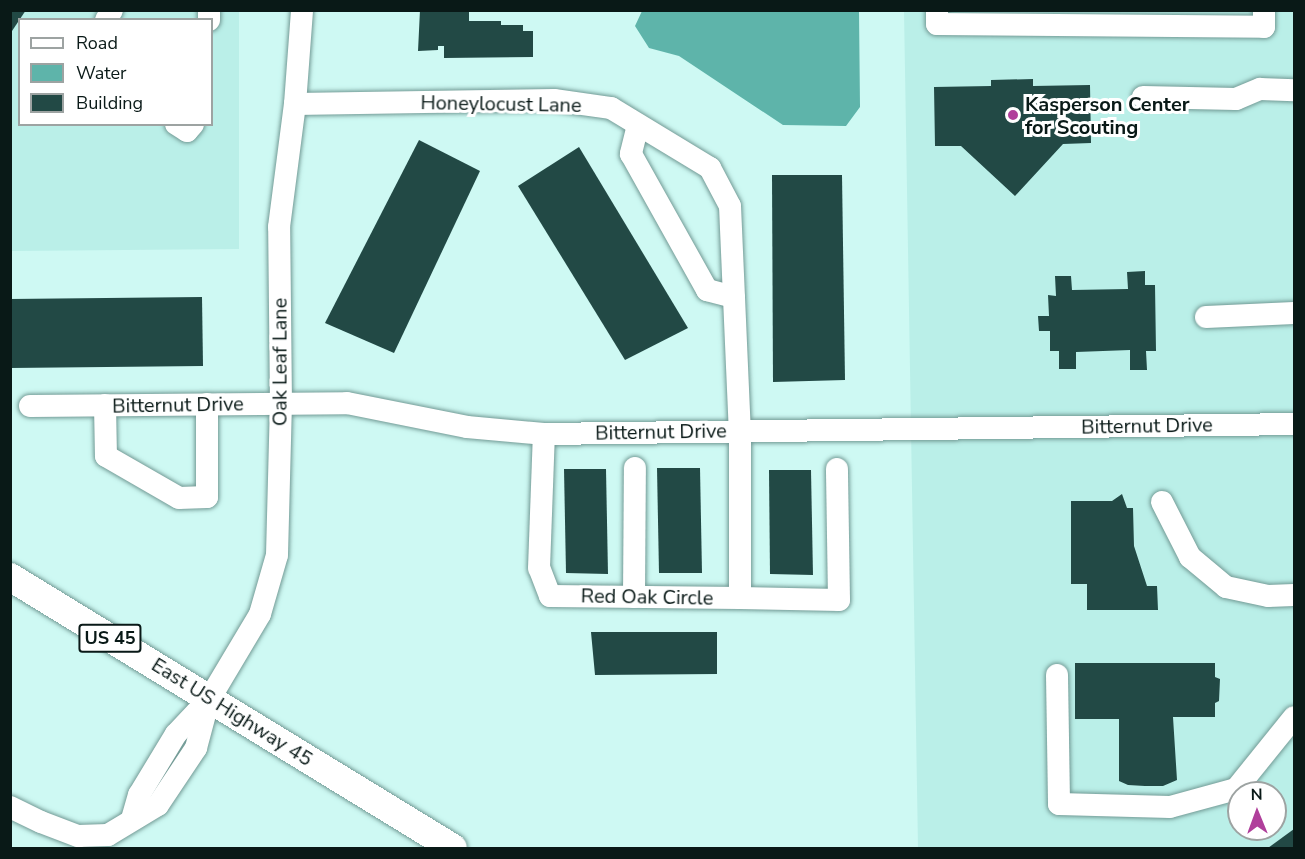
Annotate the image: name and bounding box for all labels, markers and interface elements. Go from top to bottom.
legend [18,18,213,126]
text: Road [76,31,118,55]
text: Water [76,61,127,85]
text: Building [76,91,143,115]
street label: Honeylocust Lane [420,91,582,117]
place label: Kasperson Center for Scouting [1025,92,1190,139]
marker: Kasperson Center for Scouting [1006,108,1020,122]
street label: Oak Leaf Lane [268,298,292,426]
street label: Bitternut Drive [112,392,244,418]
street label: Bitternut Drive [1081,413,1213,439]
street label: Bitternut Drive [595,419,727,445]
street label: Red Oak Circle [581,584,713,610]
road number: US 45 [77,623,143,653]
street label: East US Highway 45 [147,653,317,771]
north arrow [1227,781,1287,841]
text: N [1251,784,1263,806]

